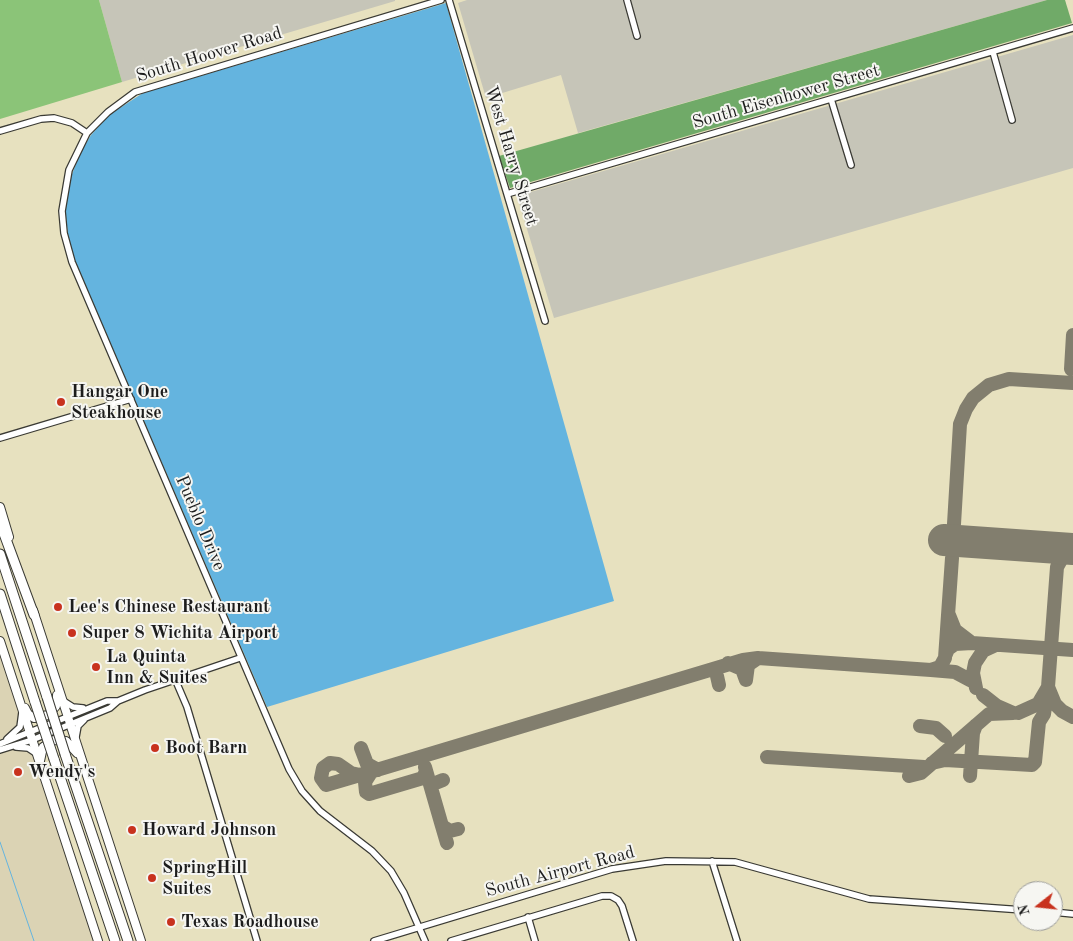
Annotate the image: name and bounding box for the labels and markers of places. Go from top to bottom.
place label: Hangar One Steakhouse [71,381,168,424]
marker: Hangar One Steakhouse [55,396,67,408]
place label: Lee's Chinese Restaurant [68,596,270,618]
marker: Lee's Chinese Restaurant [52,601,64,613]
place label: Super 8 Wichita Airport [82,622,278,644]
marker: Super 8 Wichita Airport [66,627,78,639]
place label: La Quinta Inn & Suites [106,646,207,689]
marker: La Quinta Inn & Suites [90,661,102,673]
place label: Boot Barn [165,737,247,759]
marker: Boot Barn [149,742,161,754]
place label: Wendy's [28,761,95,783]
marker: Wendy's [12,766,24,778]
place label: Howard Johnson [142,819,276,841]
marker: Howard Johnson [126,824,138,836]
place label: SpringHill Suites [162,857,247,900]
marker: SpringHill Suites [146,872,158,884]
place label: Texas Roadhouse [181,911,319,933]
marker: Texas Roadhouse [165,916,177,928]

